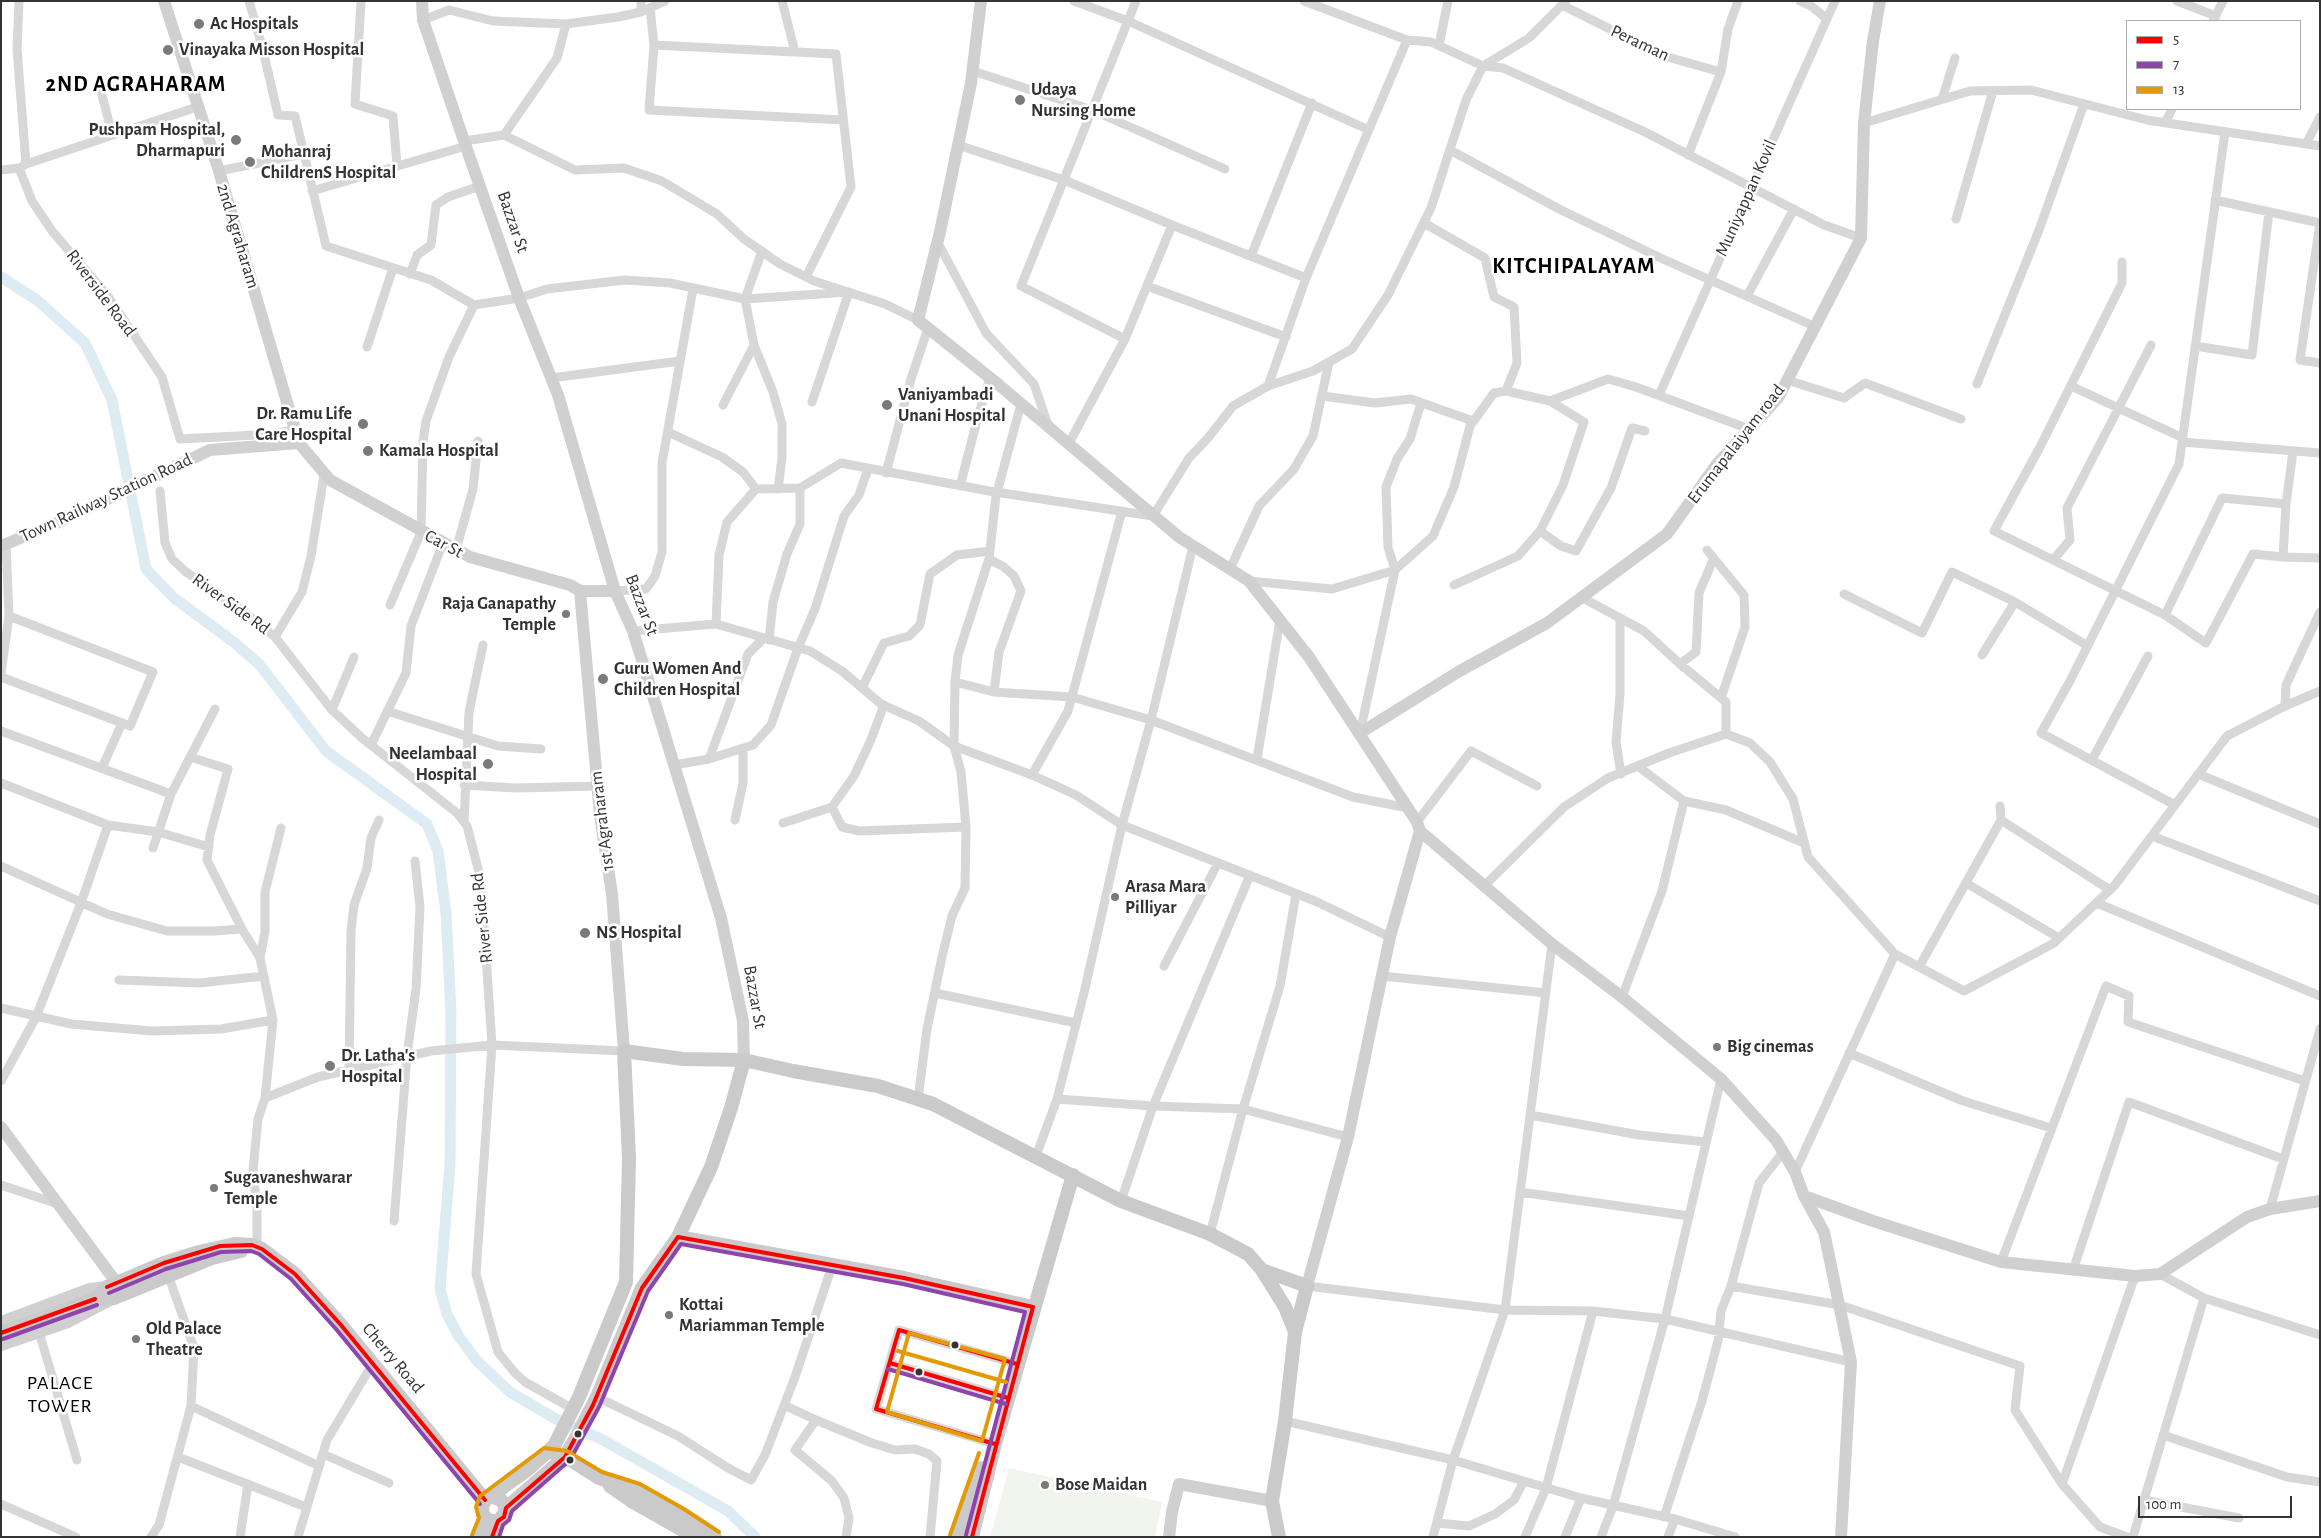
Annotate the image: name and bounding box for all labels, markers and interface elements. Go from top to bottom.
place label: Ac Hospitals [210,13,299,35]
marker: Ac Hospitals [192,17,206,31]
street label: Peraman [1607,20,1673,66]
legend [2126,20,2301,110]
text: 5 [2173,32,2179,47]
place label: Vinayaka Misson Hospital [179,39,364,61]
marker: Vinayaka Misson Hospital [161,43,175,57]
text: 7 [2173,57,2179,72]
district label: 2ND AGRAHARAM [44,71,228,97]
place label: Udaya Nursing Home [1031,79,1136,122]
text: 13 [2173,82,2184,97]
marker: Udaya Nursing Home [1013,93,1027,107]
place label: Pushpam Hospital, Dharmapuri [89,119,225,162]
marker: Pushpam Hospital, Dharmapuri [229,133,243,147]
street label: Muniyappan Kovil [1711,136,1781,260]
place label: Mohanraj ChildrenS Hospital [261,141,396,183]
marker: Mohanraj ChildrenS Hospital [243,155,257,169]
street label: 2nd Agraharam [212,181,264,291]
street label: Bazzar St [492,188,534,256]
street label: Riverside Road [61,245,141,341]
district label: KITCHIPALAYAM [1491,253,1657,279]
street label: Erumapalaiyam road [1683,380,1789,508]
place label: Vaniyambadi Unani Hospital [898,384,1006,426]
marker: Vaniyambadi Unani Hospital [880,398,894,412]
place label: Dr. Ramu Life Care Hospital [255,403,352,446]
marker: Dr. Ramu Life Care Hospital [356,417,370,431]
place label: Kamala Hospital [379,440,499,462]
marker: Kamala Hospital [361,444,375,458]
street label: Town Railway Station Road [17,449,195,547]
street label: Car St [421,525,467,563]
street label: River Side Rd [188,569,274,639]
street label: Bazzar St [620,571,664,639]
place label: Raja Ganapathy Temple [442,593,556,636]
marker: Raja Ganapathy Temple [560,608,572,620]
place label: Guru Women And Children Hospital [614,658,741,701]
marker: Guru Women And Children Hospital [596,672,610,686]
place label: Neelambaal Hospital [389,743,477,786]
marker: Neelambaal Hospital [481,757,495,771]
street label: 1st Agraharam [585,770,619,872]
street label: River Side Rd [467,872,497,964]
place label: Arasa Mara Pilliyar [1125,876,1206,919]
marker: Arasa Mara Pilliyar [1109,891,1121,903]
place label: NS Hospital [596,922,682,944]
marker: NS Hospital [578,926,592,940]
street label: Bazzar St [739,964,771,1030]
place label: Big cinemas [1727,1036,1814,1058]
marker: Big cinemas [1711,1041,1723,1053]
place label: Dr. Latha's Hospital [341,1045,415,1088]
marker: Dr. Latha's Hospital [323,1059,337,1073]
place label: Sugavaneshwarar Temple [224,1167,352,1210]
marker: Sugavaneshwarar Temple [208,1182,220,1194]
place label: Kottai Mariamman Temple [679,1294,824,1336]
marker: Kottai Mariamman Temple [663,1309,675,1321]
place label: Old Palace Theatre [146,1318,222,1360]
street label: Cherry Road [357,1318,429,1398]
marker: Old Palace Theatre [130,1333,142,1345]
unlabelled marker [950,1340,960,1350]
unlabelled marker [914,1367,924,1377]
district label: PALACE TOWER [26,1371,94,1418]
unlabelled marker [573,1429,583,1439]
unlabelled marker [565,1455,575,1465]
place label: Bose Maidan [1055,1474,1147,1496]
marker: Bose Maidan [1039,1479,1051,1491]
scale bar [2141,1486,2295,1518]
text: 100 m [2146,1497,2181,1512]

